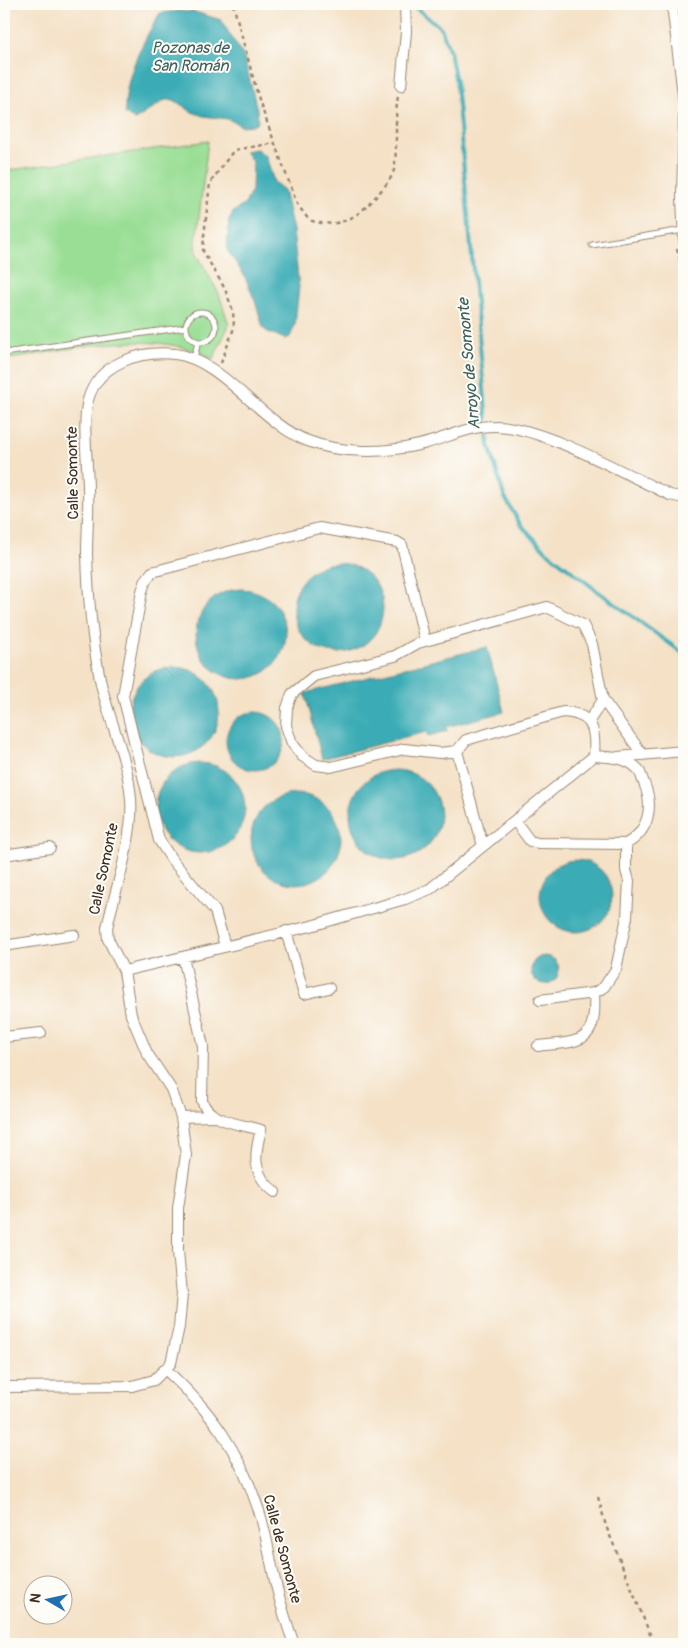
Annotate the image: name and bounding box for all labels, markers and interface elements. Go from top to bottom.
water label: Pozonas de San Román [151,38,231,76]
water label: Arroyo de Somonte [453,295,485,430]
street label: Calle Somonte [63,426,83,520]
street label: Calle Somonte [85,821,123,917]
street label: Calle de Somonte [258,1493,306,1606]
north arrow [22,1576,72,1626]
text: N [27,1592,45,1604]

